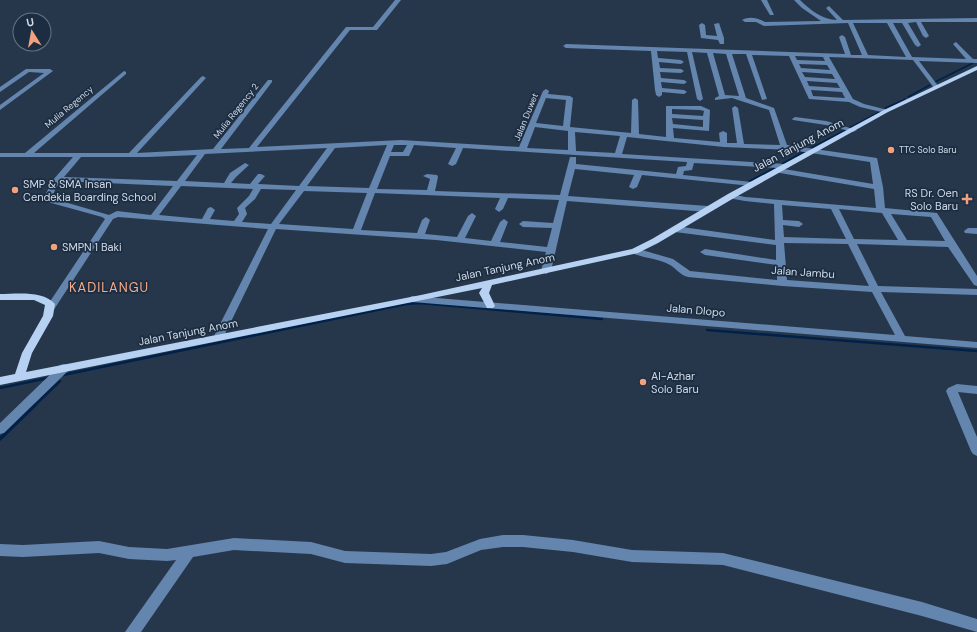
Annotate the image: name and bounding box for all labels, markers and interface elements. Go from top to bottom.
north arrow [12,12,52,52]
text: U [25,15,35,30]
street label: Mulia Regency 2 [211,81,261,141]
street label: Mulia Regency [42,83,96,131]
street label: Jalan Duwet [511,91,541,143]
street label: Jalan Tanjung Anom [750,115,846,175]
place label: TTC Solo Baru [899,144,957,156]
marker: TTC Solo Baru [886,145,896,155]
place label: SMP & SMA Insan Cendekia Boarding School [23,177,156,204]
marker: SMP & SMA Insan Cendekia Boarding School [10,185,20,195]
place label: RS Dr. Oen Solo Baru [905,186,958,213]
marker: RS Dr. Oen Solo Baru [961,193,973,205]
place label: SMPN 1 Baki [62,240,122,254]
marker: SMPN 1 Baki [49,242,59,252]
street label: Jalan Tanjung Anom [454,250,556,284]
street label: Jalan Jambu [771,263,835,281]
district label: KADILANGU [69,279,149,296]
street label: Jalan Dlopo [666,300,726,320]
street label: Jalan Tanjung Anom [137,315,239,349]
place label: Al-Azhar Solo Baru [651,369,699,396]
marker: Al-Azhar Solo Baru [638,377,648,387]

